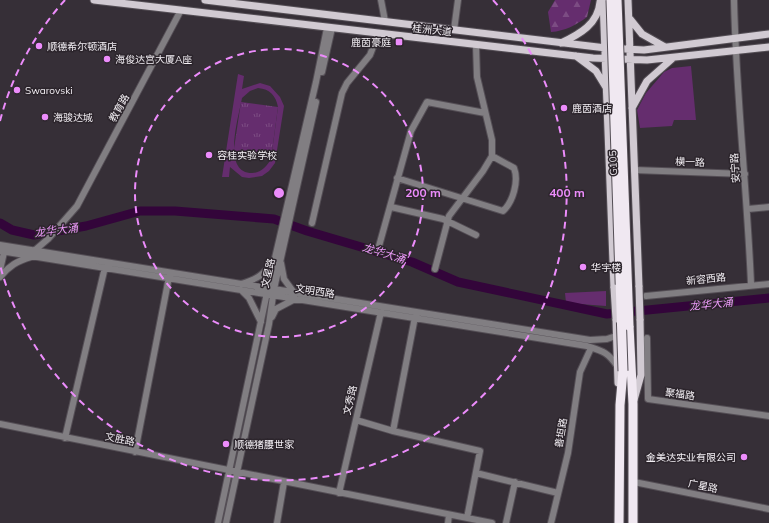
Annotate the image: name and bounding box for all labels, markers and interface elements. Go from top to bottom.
street label: 桂洲大道 [411,21,453,39]
place label: 鹿茵豪庭 [351,36,391,49]
marker: 鹿茵豪庭 [394,37,404,47]
place label: 顺德希尔顿酒店 [47,40,117,53]
marker: 顺德希尔顿酒店 [34,41,44,51]
place label: 海俊达宫大厦A座 [115,53,192,66]
marker: 海俊达宫大厦A座 [102,54,112,64]
place label: Swarovski [25,84,73,97]
marker: Swarovski [12,85,22,95]
street label: 教育路 [106,92,132,124]
place label: 鹿茵酒店 [572,102,612,115]
marker: 鹿茵酒店 [559,103,569,113]
place label: 海骏达城 [53,111,93,124]
marker: 海骏达城 [40,112,50,122]
place label: 容桂实验学校 [217,149,277,162]
marker: 容桂实验学校 [204,150,214,160]
street label: G105 [606,150,620,176]
street label: 安宁路 [727,153,743,183]
street label: 横一路 [675,155,705,169]
text: 200 m [405,185,441,200]
text: 400 m [549,185,585,200]
centre of rings [272,186,286,200]
water label: 龙华大涌 [33,220,81,240]
water label: 龙华大涌 [361,240,409,267]
street label: 文星路 [258,257,278,289]
place label: 华宇楼 [591,261,621,274]
marker: 华宇楼 [578,262,588,272]
street label: 新容西路 [685,270,727,288]
street label: 文明西路 [294,281,336,301]
water label: 龙华大涌 [688,295,736,313]
street label: 文秀路 [340,384,360,416]
street label: 聚福路 [664,385,696,403]
street label: 善坦路 [552,417,570,449]
street label: 文胜路 [104,430,136,448]
place label: 顺德猪腰世家 [234,438,295,451]
marker: 顺德猪腰世家 [221,439,231,449]
place label: 金美达实业有限公司 [646,451,736,464]
marker: 金美达实业有限公司 [739,452,749,462]
street label: 广星路 [687,477,719,495]

